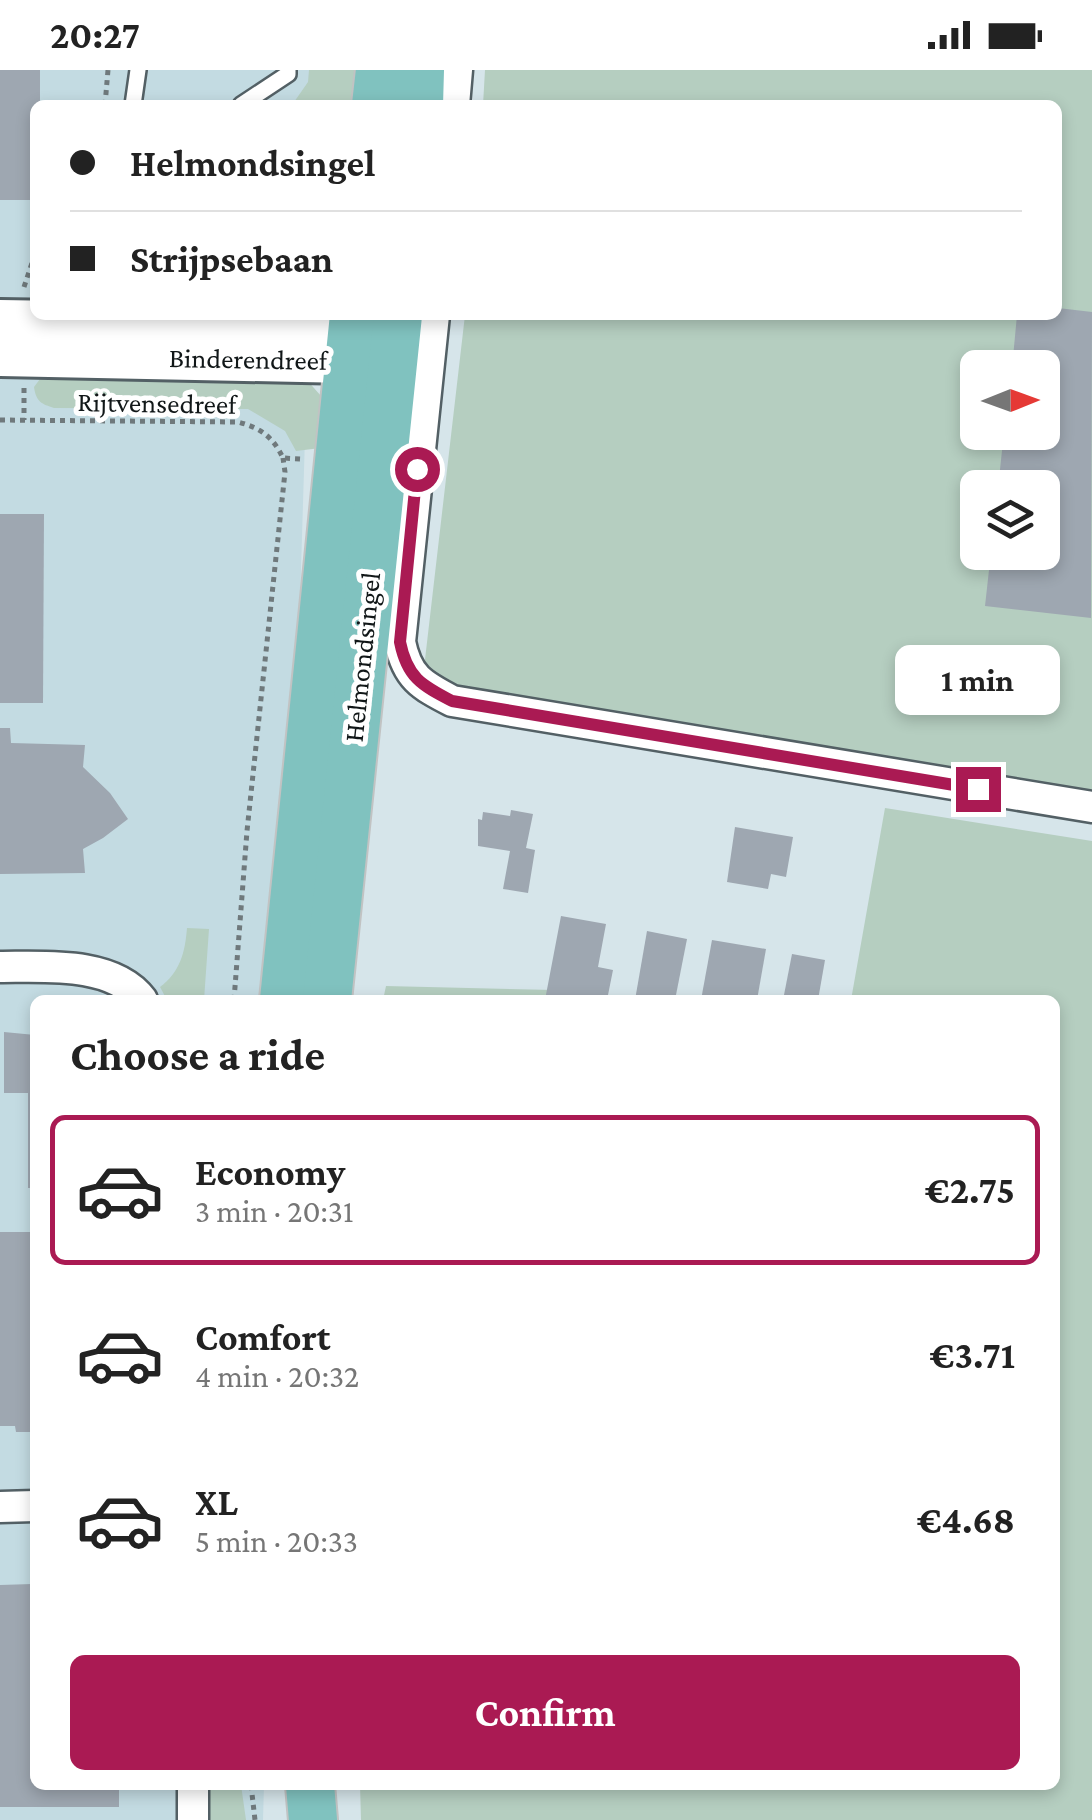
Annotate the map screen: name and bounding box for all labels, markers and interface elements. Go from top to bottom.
text: 20:27 [50,14,140,56]
text: Helmondsingel [130,142,375,184]
text: Strijpsebaan [130,238,333,280]
street label: Binderendreef [169,342,329,376]
north arrow [960,350,1060,450]
map controls [960,350,1060,570]
street label: Rijtvensedreef [77,386,239,420]
route start [395,447,440,492]
button: layers [960,470,1060,570]
street label: Helmondsingel [338,571,386,743]
callout: 1 min [896,644,1060,714]
text: 1 min [941,662,1014,698]
route end [956,767,1001,812]
text: Choose a ride [70,1030,325,1080]
icon: car [75,1145,165,1235]
text: Economy [195,1151,345,1193]
text: €2.75 [925,1169,1015,1211]
text: 3 min · 20:31 [195,1193,354,1229]
icon: car [75,1310,165,1400]
text: Comfort [195,1316,331,1358]
text: €3.71 [930,1334,1015,1376]
text: 4 min · 20:32 [195,1358,359,1394]
icon: car [75,1475,165,1565]
text: XL [195,1481,238,1523]
text: €4.68 [917,1499,1015,1541]
text: 5 min · 20:33 [195,1523,358,1559]
button: Confirm [70,1655,1020,1770]

